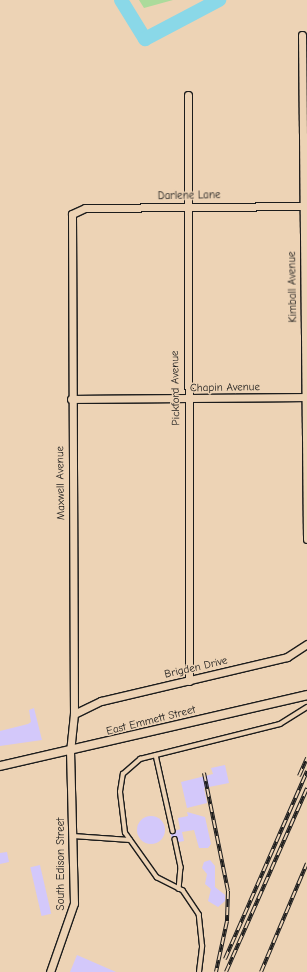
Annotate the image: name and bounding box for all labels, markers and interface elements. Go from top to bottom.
street label: Darlene Lane [158,189,220,203]
street label: Kimball Avenue [286,251,300,323]
street label: Pickford Avenue [169,350,183,426]
street label: Chapin Avenue [190,381,260,395]
street label: Maxwell Avenue [54,446,68,520]
street label: Brigden Drive [163,654,229,682]
street label: East Emmett Street [105,704,197,738]
street label: South Edison Street [54,818,68,910]

